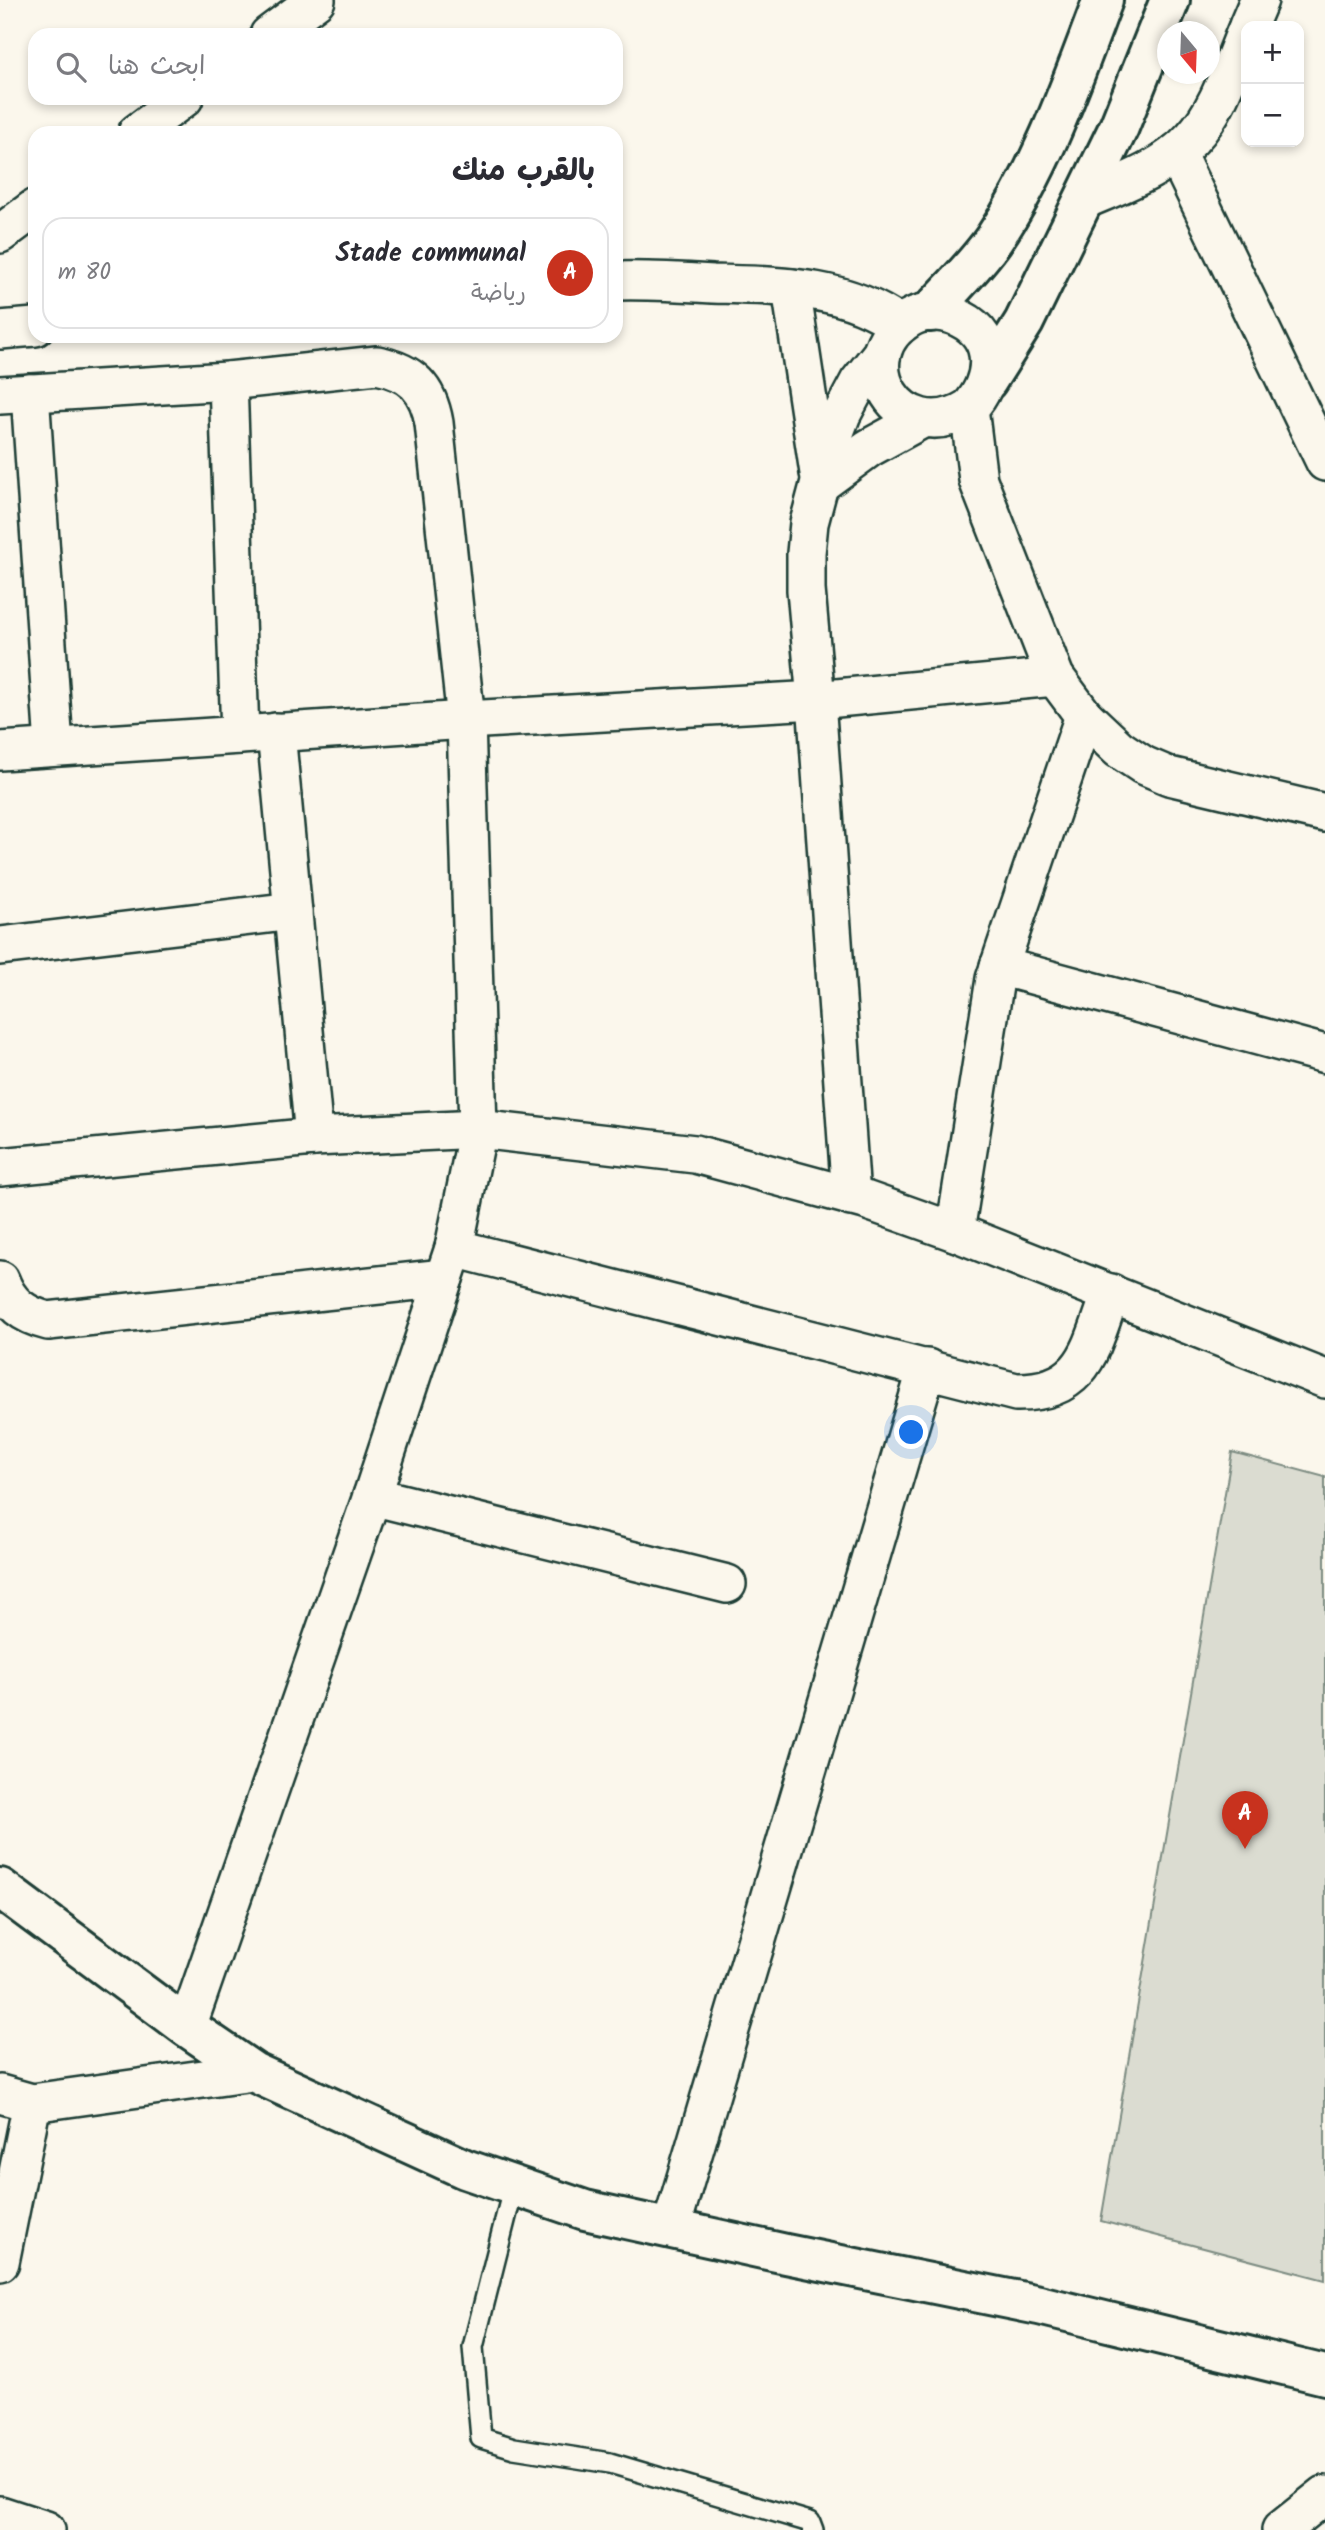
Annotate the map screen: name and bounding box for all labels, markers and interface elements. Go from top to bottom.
north arrow [1157,21,1220,84]
map controls [1241,21,1304,147]
button: + [1241,21,1304,84]
search box [28,28,623,105]
text: ابحث هنا [108,46,205,88]
icon: search [52,48,90,86]
button: − [1241,84,1304,147]
text: بالقرب منك [452,148,595,196]
text: Stade communal [336,233,526,275]
text: 80 m [58,255,111,291]
text: A [563,255,577,291]
text: رياضة [471,276,526,312]
your location [894,1415,928,1449]
pin: A [1222,1791,1268,1849]

